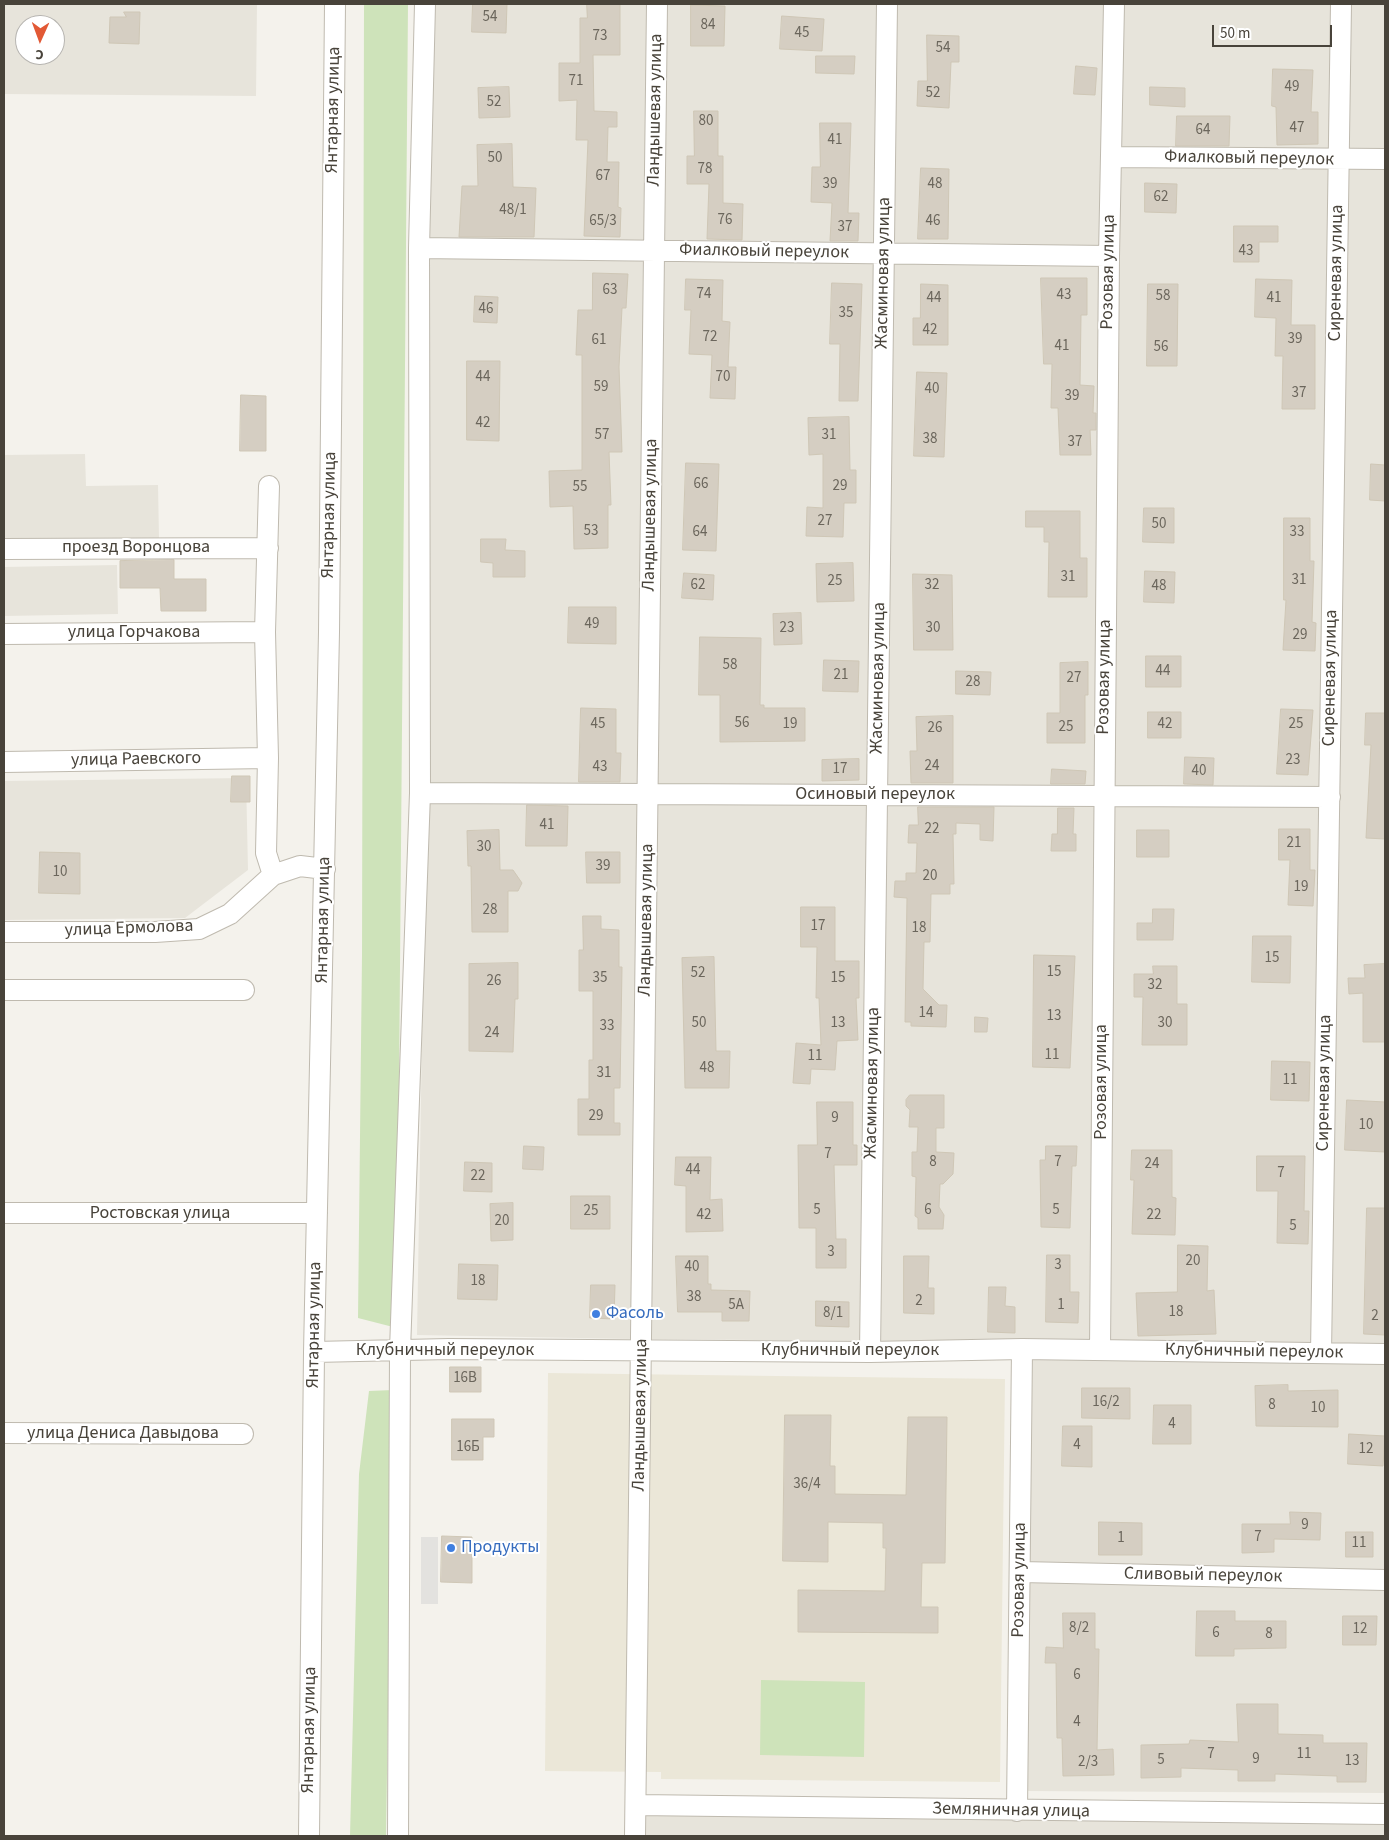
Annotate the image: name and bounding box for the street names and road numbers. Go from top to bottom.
street label: Ландышевая улица [644,33,668,187]
street label: Янтарная улица [322,46,346,174]
street label: Фиалковый переулок [1164,147,1334,171]
street label: Жасминовая улица [872,197,896,349]
street label: Сиреневая улица [1325,204,1349,342]
street label: Розовая улица [1097,214,1121,330]
street label: Фиалковый переулок [679,240,849,264]
street label: Ландышевая улица [639,438,663,592]
street label: Янтарная улица [318,451,342,579]
street label: проезд Воронцова [62,537,210,559]
street label: Жасминовая улица [867,602,891,754]
street label: Сиреневая улица [1319,609,1343,747]
street label: Розовая улица [1093,619,1117,735]
street label: улица Горчакова [68,622,200,644]
street label: улица Раевского [71,748,201,772]
street label: Осиновый переулок [795,784,955,806]
street label: Ландышевая улица [635,843,659,997]
street label: Янтарная улица [312,856,336,984]
street label: улица Ермолова [64,916,194,942]
street label: Жасминовая улица [861,1007,885,1159]
street label: Сиреневая улица [1313,1014,1337,1152]
street label: Розовая улица [1091,1024,1113,1140]
street label: Ростовская улица [90,1203,230,1225]
street label: Янтарная улица [303,1261,327,1389]
street label: Ландышевая улица [629,1338,653,1492]
street label: Клубничный переулок [356,1340,534,1362]
street label: Клубничный переулок [761,1340,939,1362]
street label: Клубничный переулок [1165,1340,1343,1364]
street label: улица Дениса Давыдова [27,1423,219,1445]
street label: Розовая улица [1008,1522,1032,1638]
street label: Сливовый переулок [1124,1564,1282,1588]
street label: Янтарная улица [298,1666,322,1794]
street label: Земляничная улица [932,1799,1090,1823]

